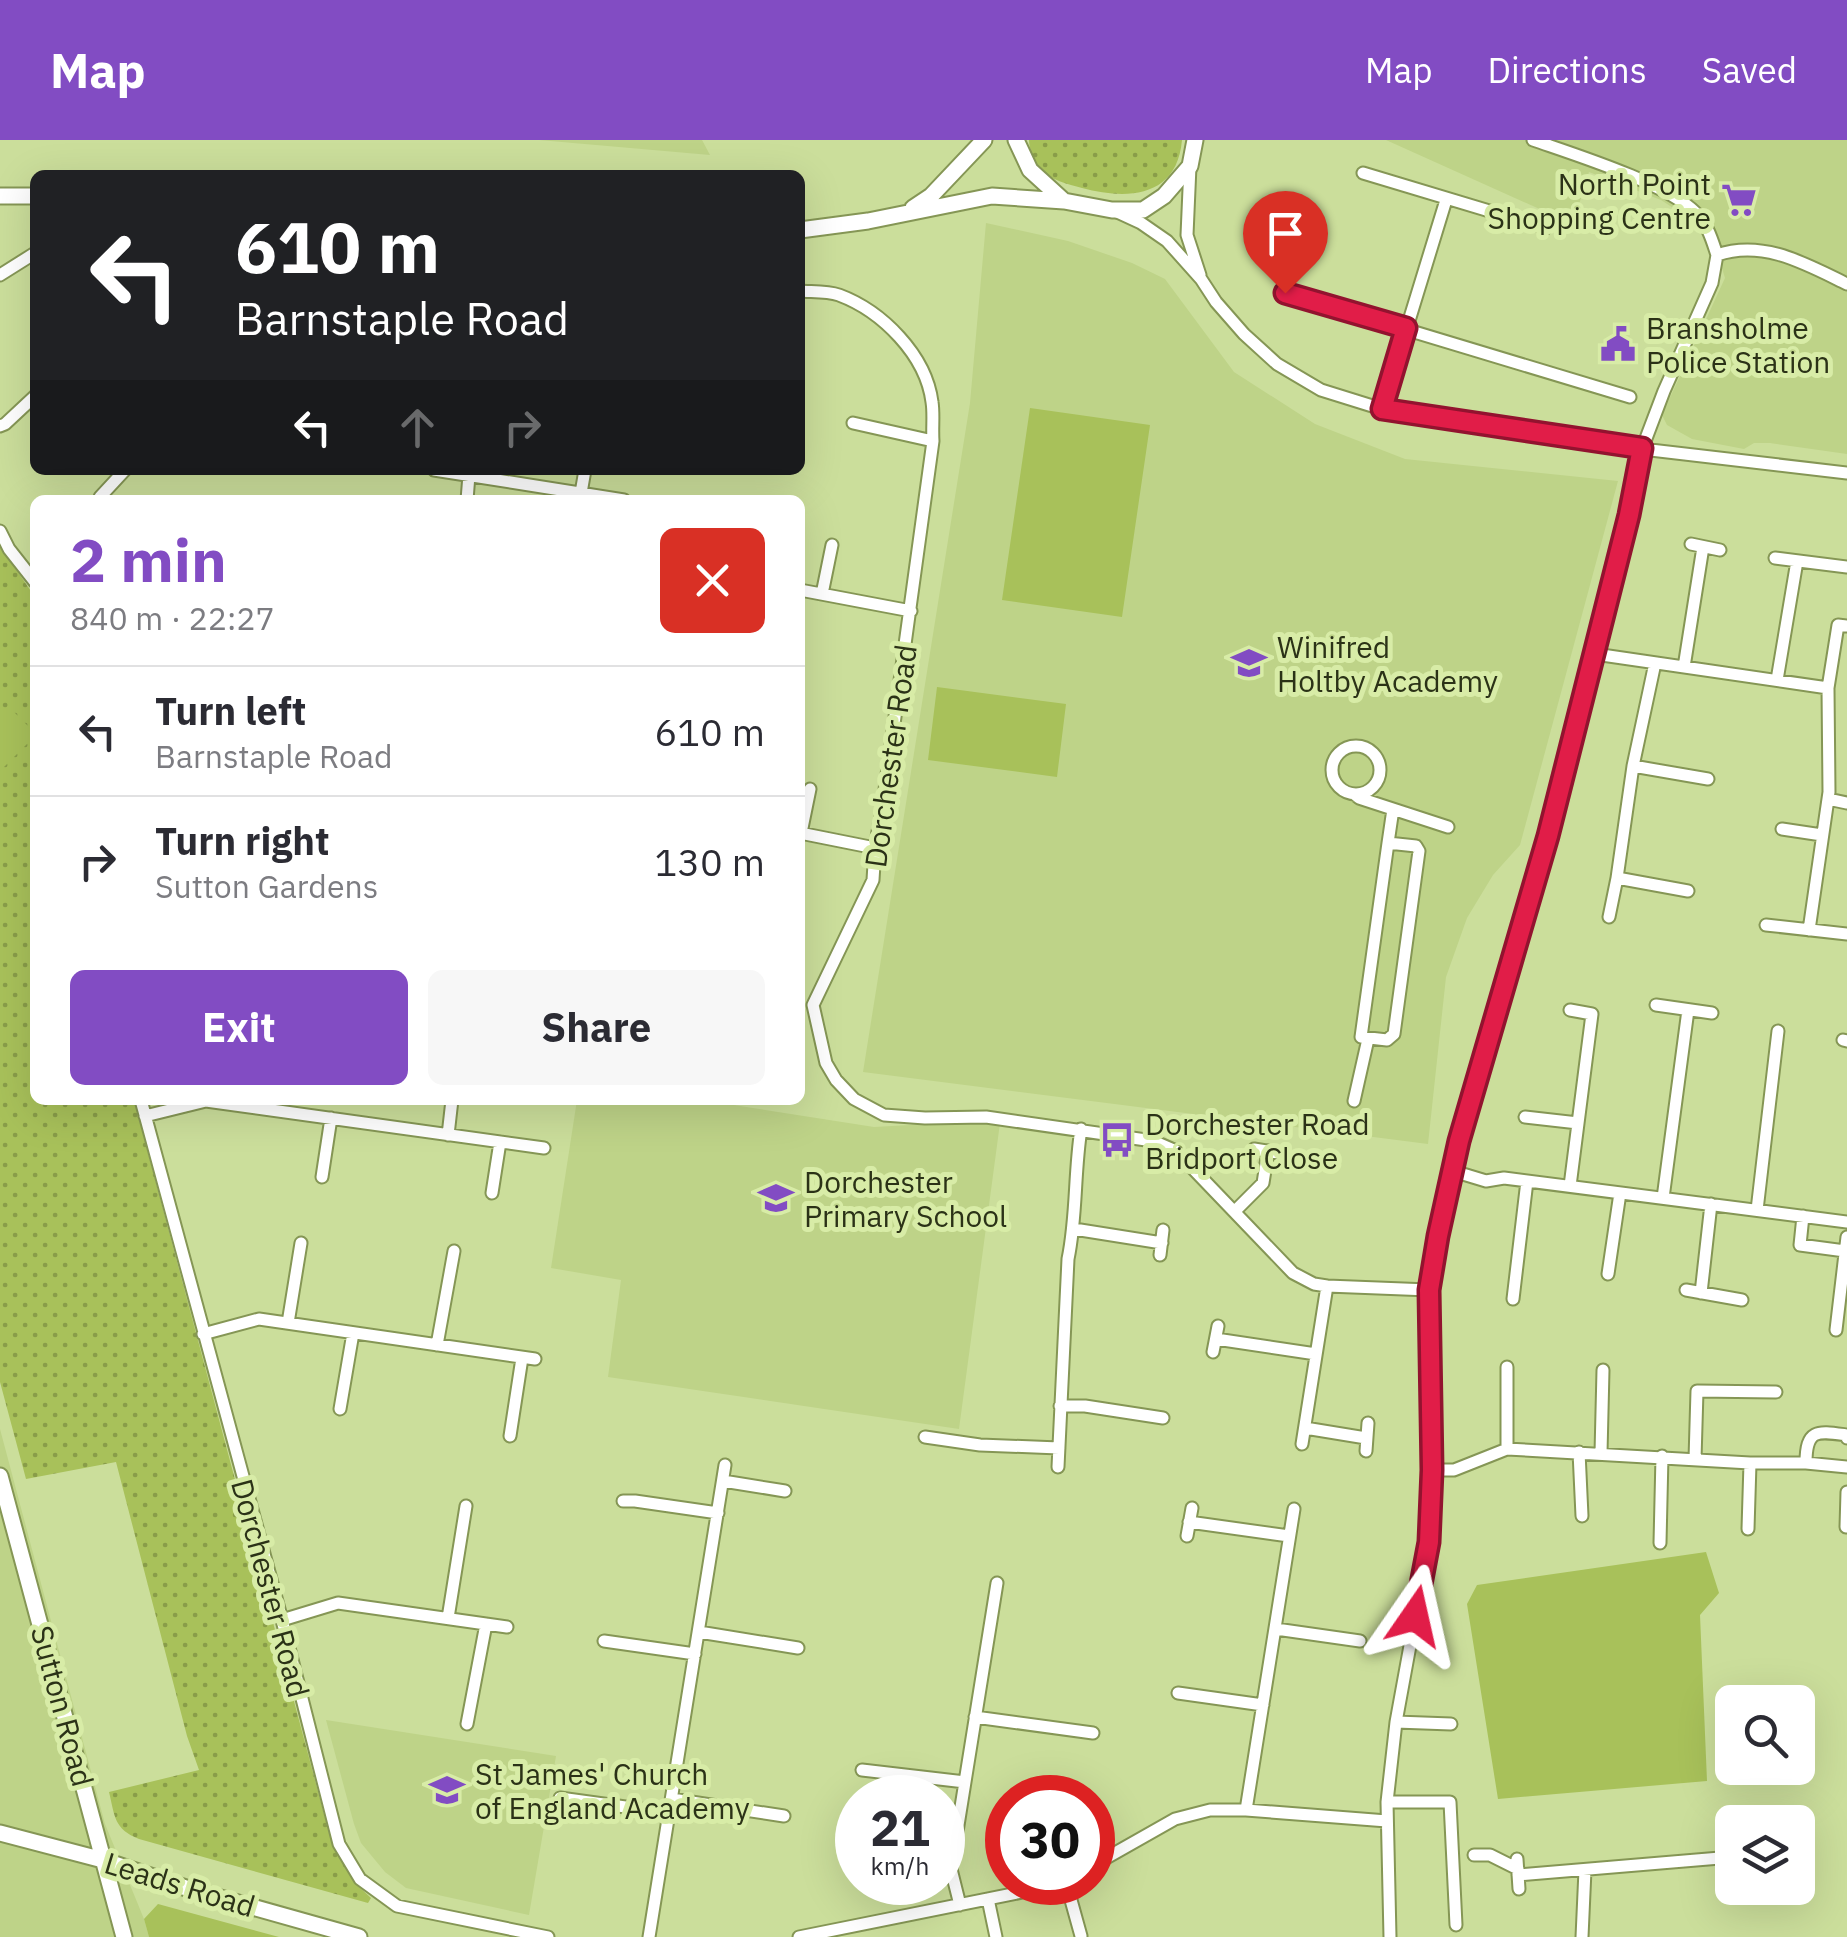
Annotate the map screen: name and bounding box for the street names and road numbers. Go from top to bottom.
street label: Dorchester Road [855,642,925,870]
street label: Dorchester Road [223,1474,319,1702]
street label: Sutton Road [23,1621,103,1791]
street label: Leads Road [100,1843,260,1925]

